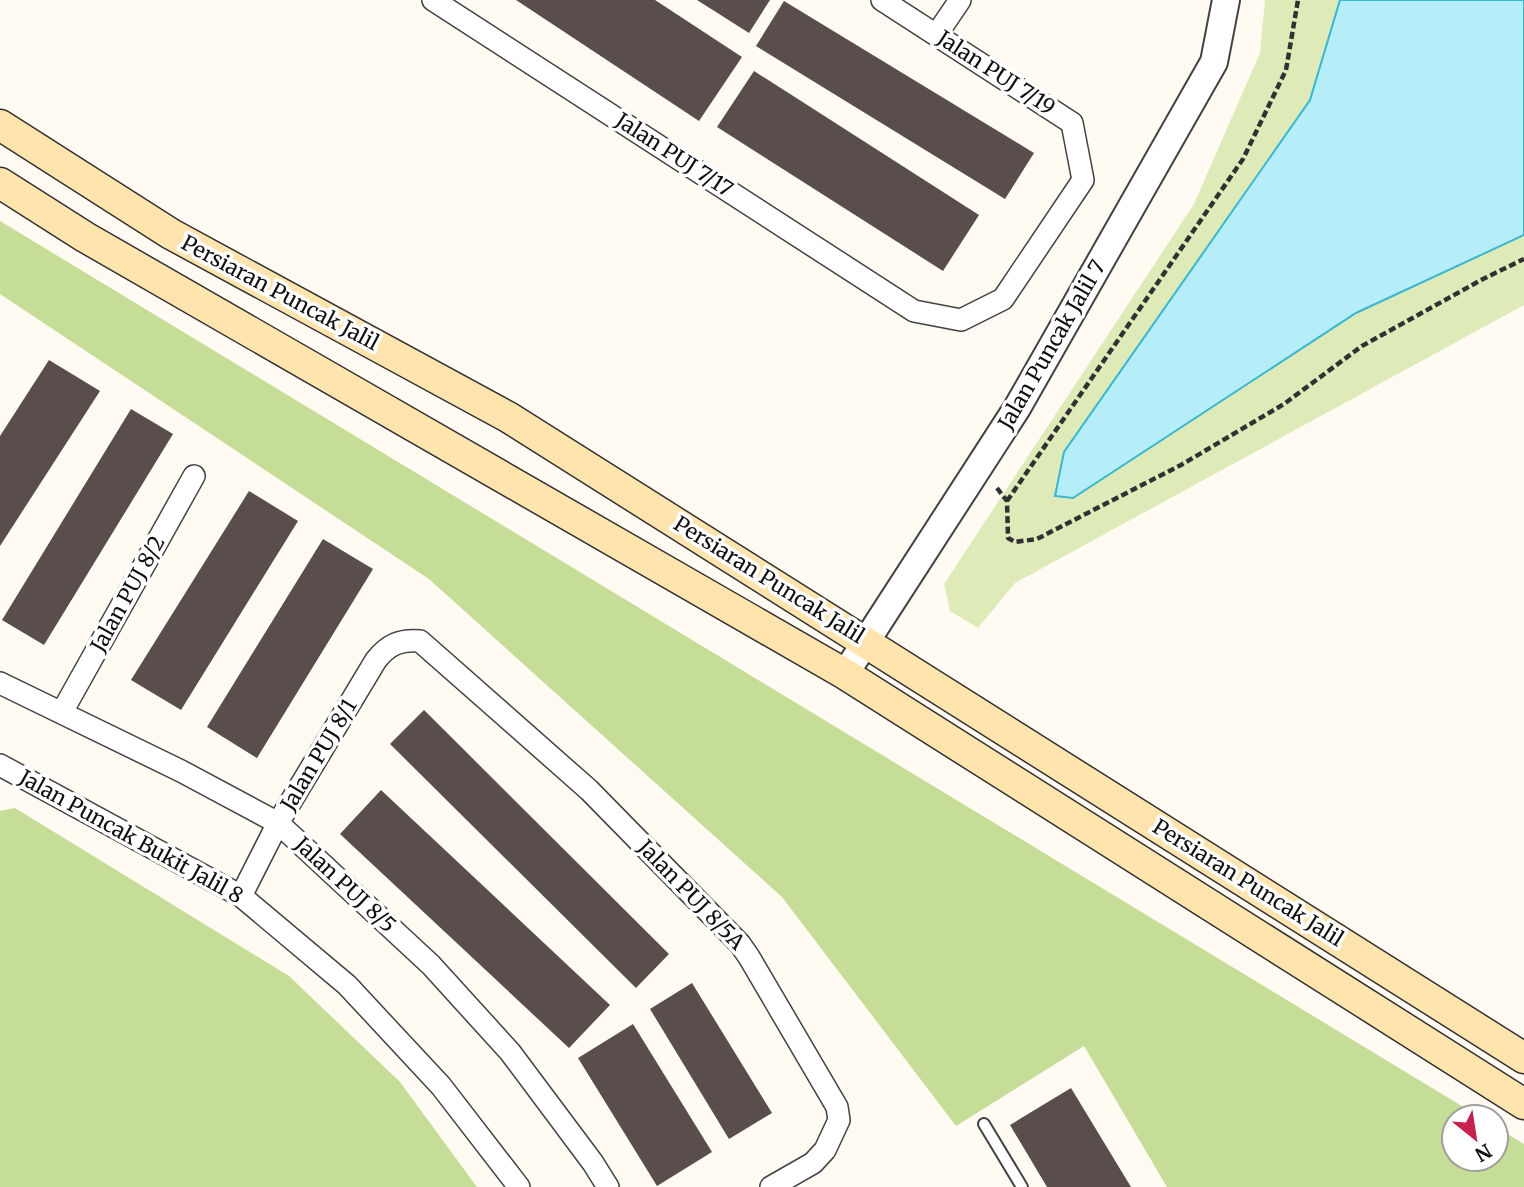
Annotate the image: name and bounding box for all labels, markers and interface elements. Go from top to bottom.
street label: Jalan PUJ 7/19 [931,24,1060,121]
street label: Jalan PUJ 7/17 [610,106,738,203]
street label: Persiaran Puncak Jalil [177,229,384,356]
street label: Jalan Puncak Jalil 7 [992,255,1111,435]
street label: Persiaran Puncak Jalil [669,510,870,650]
street label: Jalan PUJ 8/2 [84,531,171,658]
street label: Jalan PUJ 8/1 [274,694,363,817]
street label: Jalan Puncak Bukit Jalil 8 [14,763,248,909]
street label: Persiaran Puncak Jalil [1148,813,1349,953]
street label: Jalan PUJ 8/5 [288,830,401,938]
street label: Jalan PUJ 8/5A [631,833,751,955]
north arrow [1440,1103,1510,1173]
text: N [1471,1139,1496,1167]

